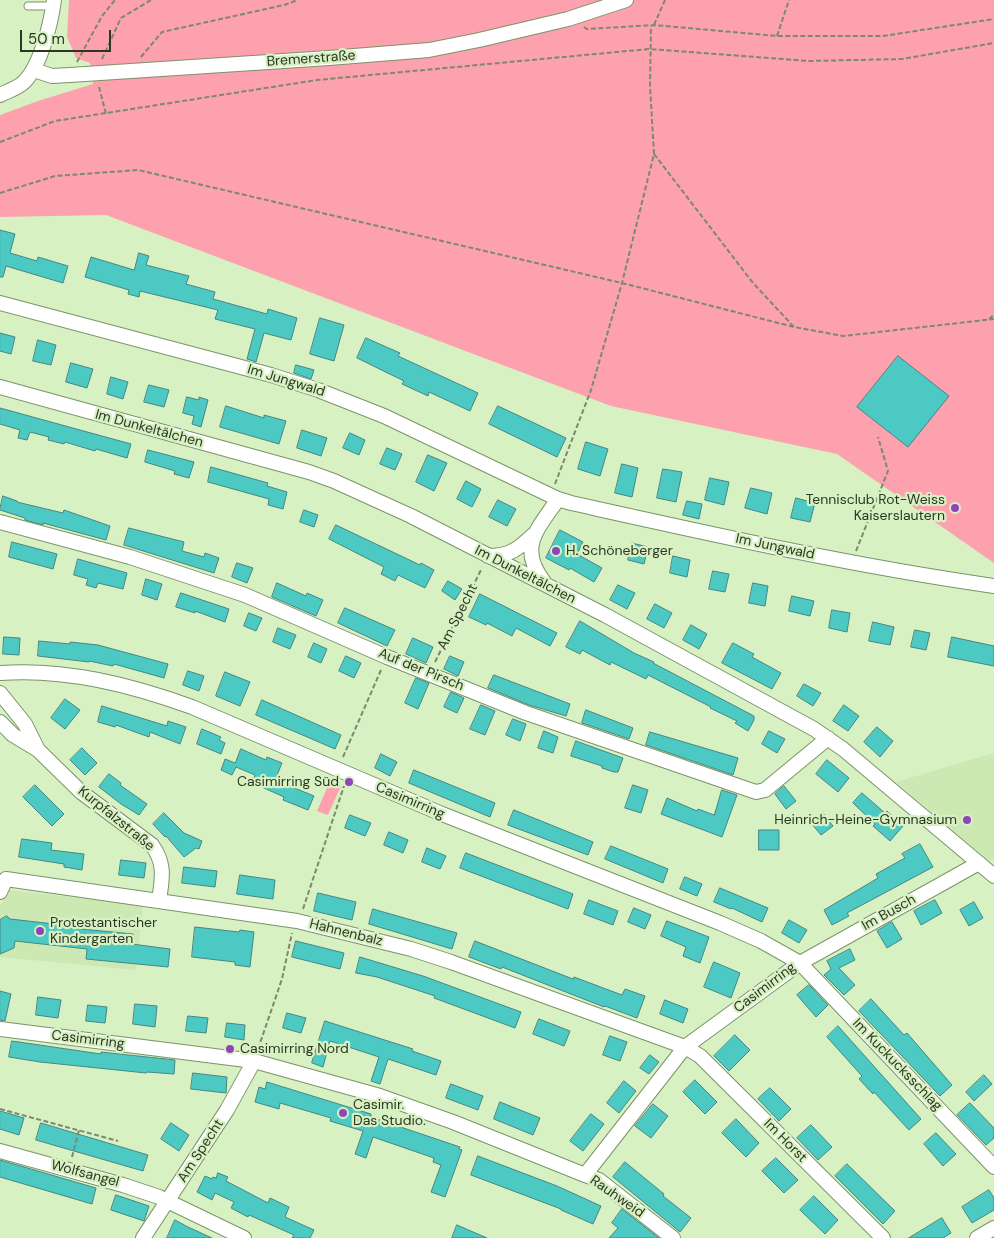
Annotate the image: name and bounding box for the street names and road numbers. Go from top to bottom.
street label: Bremerstraße [266,48,356,70]
street label: Im Jungwald [245,361,327,401]
street label: Im Dunkeltälchen [93,407,205,451]
street label: Im Jungwald [734,530,816,564]
street label: Im Dunkeltälchen [472,542,578,608]
street label: Am Specht [434,581,482,653]
street label: Auf der Pirsch [376,645,466,695]
street label: Casimirring [373,779,447,823]
street label: Kurpfalzstraße [74,783,158,855]
street label: Im Busch [859,891,919,935]
street label: Hahnenbalz [308,916,384,950]
street label: Casimirring [731,959,799,1017]
street label: Im Kuckucksschlag [849,1015,945,1115]
street label: Casimirring [51,1027,125,1053]
street label: Am Specht [174,1116,228,1186]
street label: Im Horst [760,1116,810,1166]
street label: Wolfsangel [49,1157,121,1191]
street label: Rauhweid [587,1172,647,1222]

